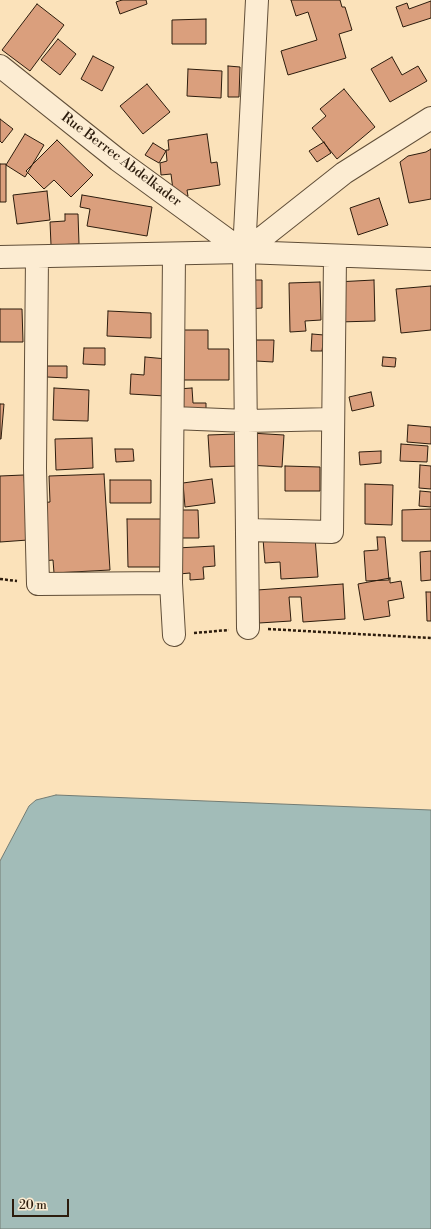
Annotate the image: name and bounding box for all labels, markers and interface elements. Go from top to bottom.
street label: Rue Berrec Abdelkader [58,109,184,211]
scale bar [14,1191,71,1217]
text: 20 m [19,1198,47,1213]

